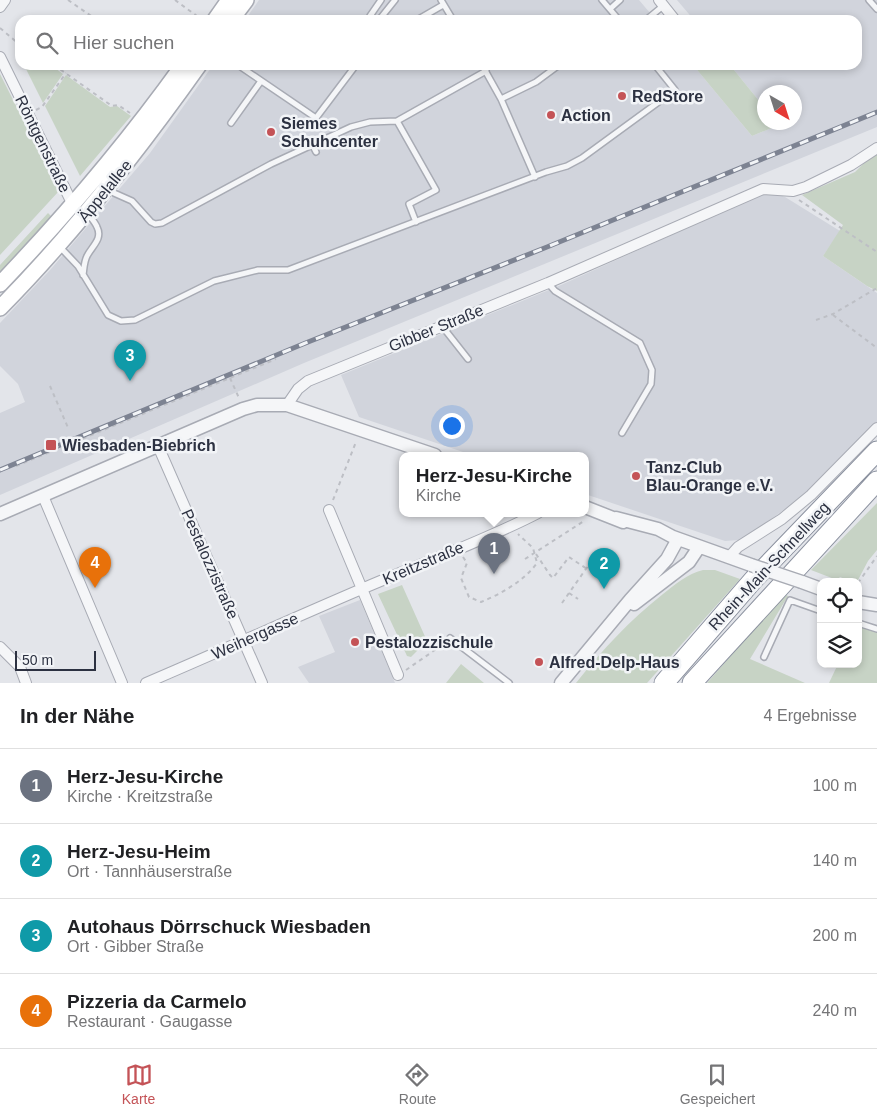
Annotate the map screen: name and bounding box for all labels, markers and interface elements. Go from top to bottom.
search box [15,15,862,70]
icon: search [33,29,61,57]
text: Hier suchen [73,32,174,53]
north arrow [757,85,802,130]
place label: RedStore [632,88,703,105]
marker: RedStore [616,90,628,102]
street label: Röntgenstraße [12,93,74,195]
place label: Action [561,107,611,124]
marker: Action [545,109,557,121]
place label: Siemes Schuhcenter [281,115,378,150]
marker: Siemes Schuhcenter [265,126,277,138]
street label: Äppelallee [75,157,135,225]
street label: Gibber Straße [386,301,486,355]
pin: 3 [114,340,146,381]
your location [439,413,465,439]
place label: Wiesbaden-Biebrich [62,437,216,454]
marker: Wiesbaden-Biebrich [44,438,58,452]
popup [399,452,589,517]
place label: Tanz-Club Blau-Orange e.V. [646,459,773,494]
text: Herz-Jesu-Kirche [416,465,572,486]
marker: Tanz-Club Blau-Orange e.V. [630,470,642,482]
text: Kirche [416,487,461,504]
street label: Rhein-Main-Schnellweg [705,498,833,634]
street label: Pestalozzistraße [178,507,242,622]
pin: 1 [478,533,510,574]
street label: Kreitzstraße [380,538,466,588]
pin: 4 [79,547,111,588]
pin: 2 [588,548,620,589]
map controls [817,578,862,668]
button: locate [817,578,862,623]
street label: Weihergasse [209,609,301,663]
button: layers [817,623,862,668]
place label: Pestalozzischule [365,634,493,651]
marker: Pestalozzischule [349,636,361,648]
scale bar [15,648,96,671]
text: 50 m [22,652,53,668]
place label: Alfred-Delp-Haus [549,654,680,671]
marker: Alfred-Delp-Haus [533,656,545,668]
text: In der Nähe [20,704,134,727]
text: 4 Ergebnisse [764,707,857,724]
text: Herz-Jesu-Kirche [67,766,223,787]
text: 1 [32,777,40,794]
text: 100 m [813,777,857,794]
text: Kirche · Kreitzstraße [67,788,213,805]
text: Herz-Jesu-Heim [67,841,211,862]
text: 2 [32,852,40,869]
text: 140 m [813,852,857,869]
text: Ort · Tannhäuserstraße [67,863,232,880]
text: Autohaus Dörrschuck Wiesbaden [67,916,371,937]
text: 3 [32,927,40,944]
text: 200 m [813,927,857,944]
text: Ort · Gibber Straße [67,938,204,955]
text: Pizzeria da Carmelo [67,991,247,1012]
text: 4 [32,1002,40,1019]
text: 240 m [813,1002,857,1019]
text: Restaurant · Gaugasse [67,1013,232,1030]
tab: Karte [122,1061,155,1107]
tab: Route [399,1061,436,1107]
tab: Gespeichert [680,1061,755,1107]

